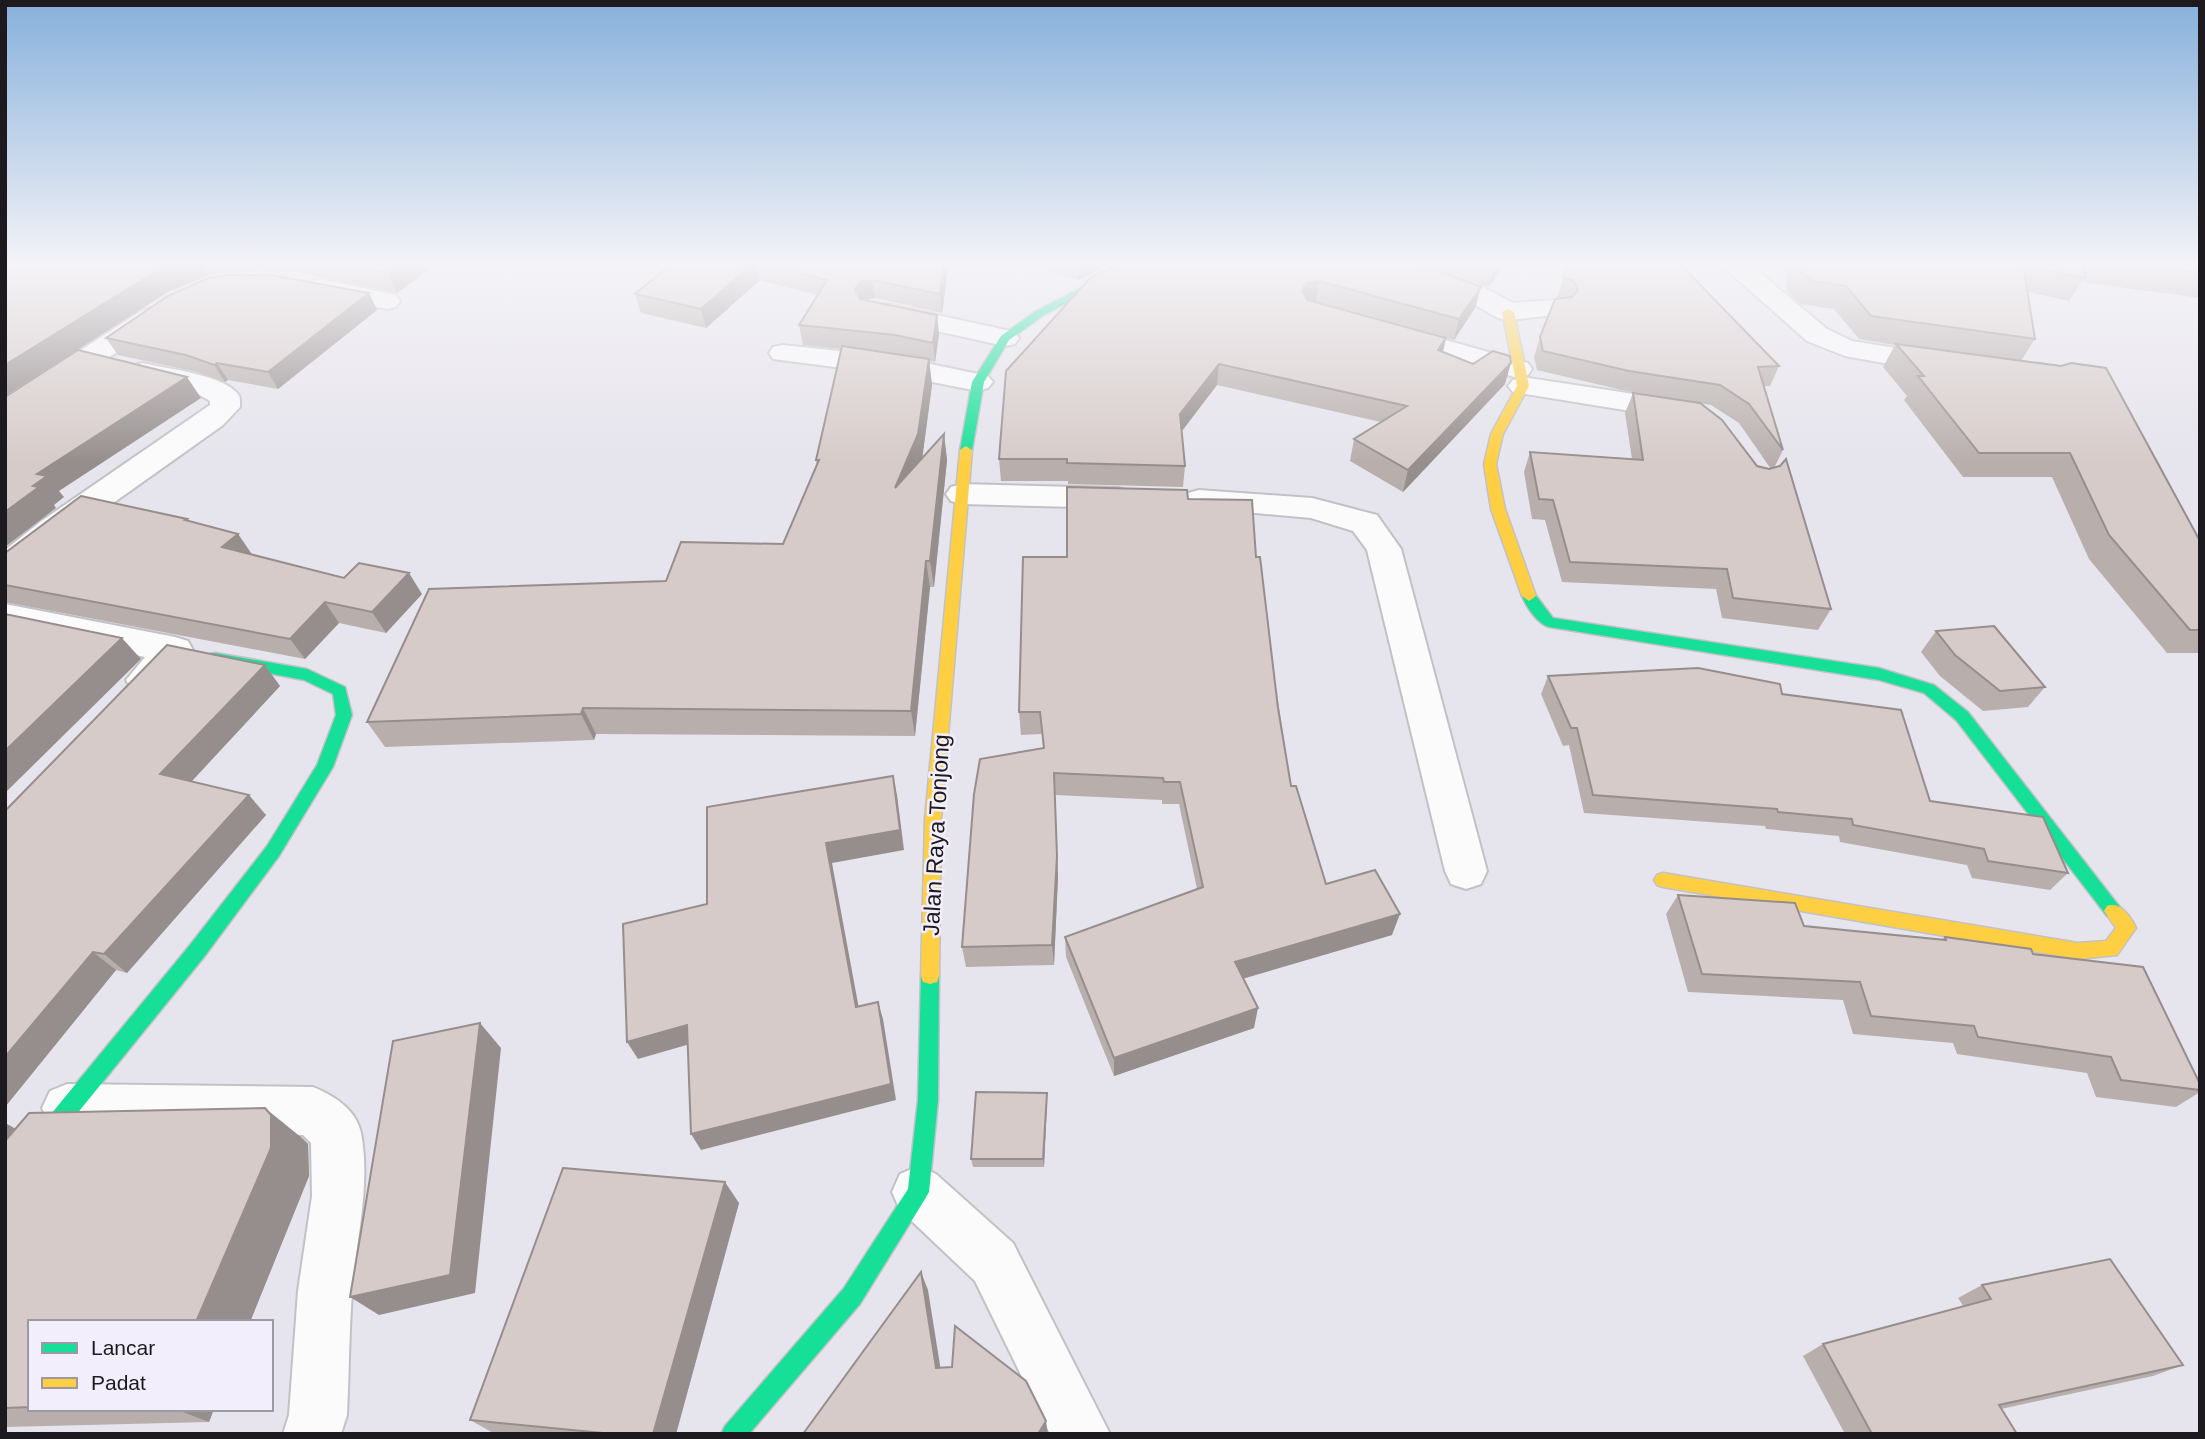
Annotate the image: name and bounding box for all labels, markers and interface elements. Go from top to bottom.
street label: Jalan Raya Tonjong [918,734,954,936]
legend [28,1320,273,1411]
text: Lancar [91,1336,155,1359]
text: Padat [91,1371,146,1394]

